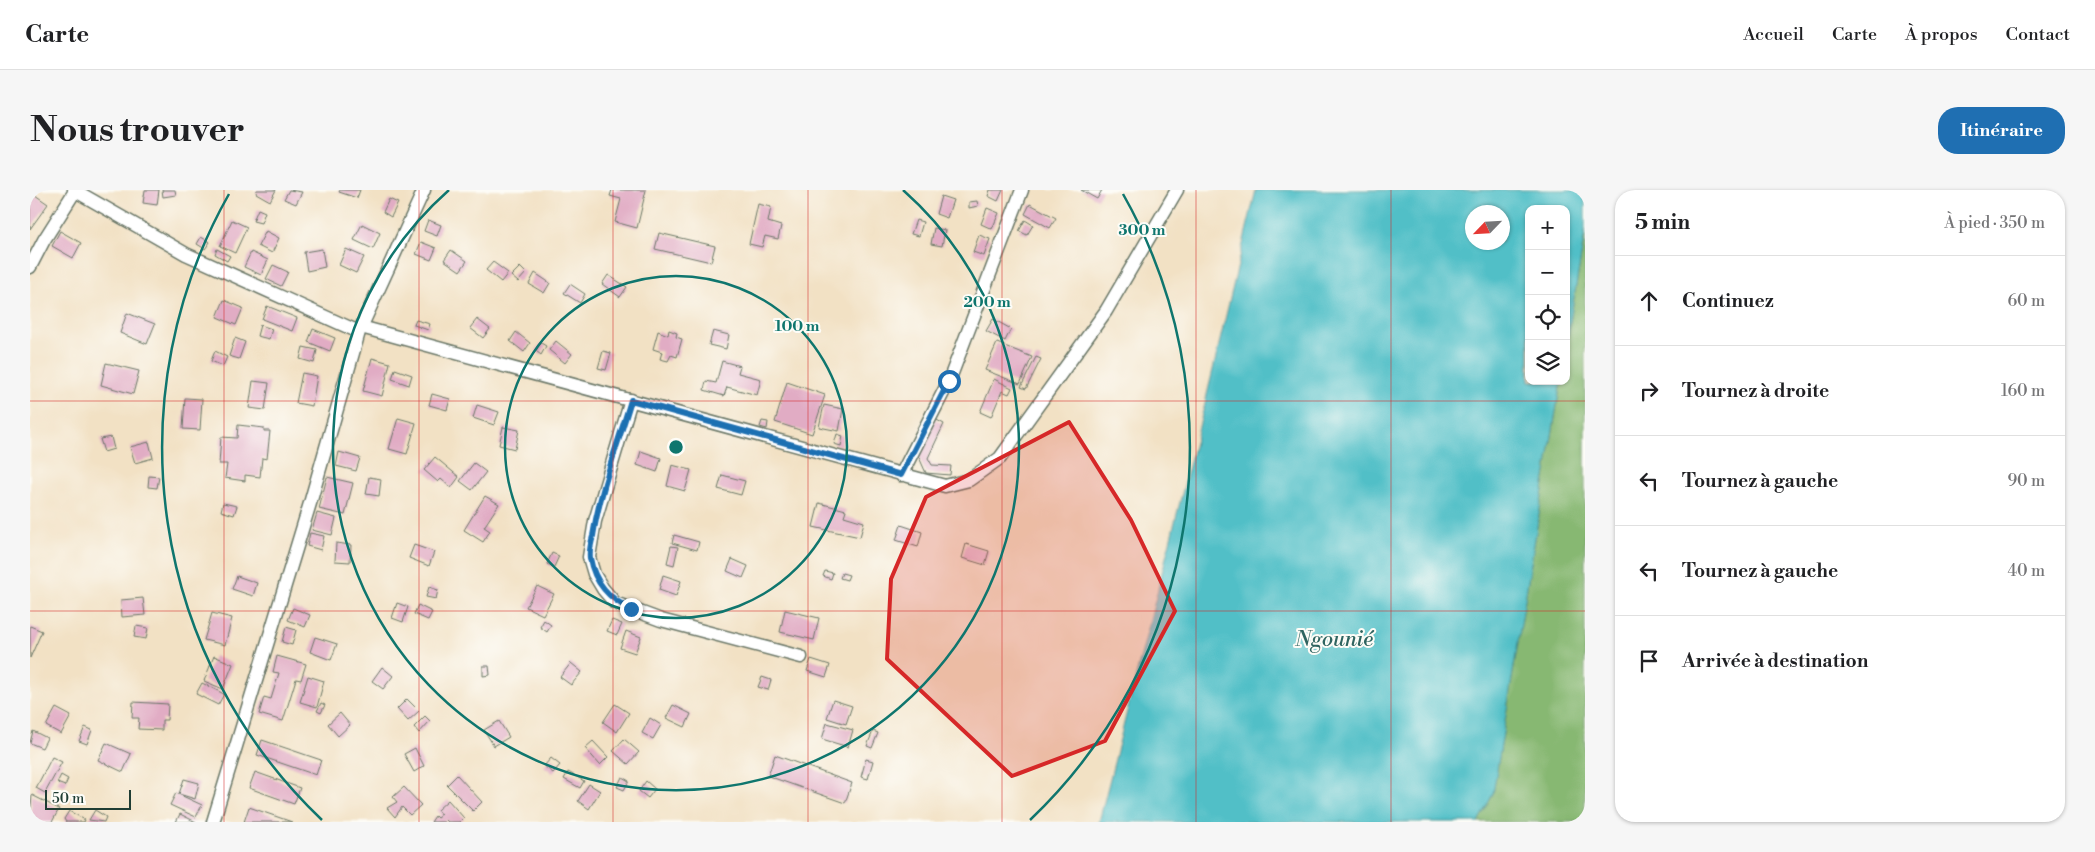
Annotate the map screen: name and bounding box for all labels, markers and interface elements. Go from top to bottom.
text: Carte [25,20,89,50]
text: Accueil [1743,23,1804,46]
text: Carte [1832,23,1877,46]
text: À propos [1905,23,1978,46]
text: Contact [2006,23,2070,46]
button: Itinéraire [1938,107,2065,154]
text: Nous trouver [30,109,245,152]
north arrow [1465,205,1510,250]
map controls [1525,205,1570,385]
button: + [1525,205,1570,250]
text: 5 min [1635,210,1690,236]
text: À pied · 350 m [1944,213,2045,233]
text: 300 m [1119,221,1166,240]
button: − [1525,250,1570,295]
icon: ahead [1635,287,1663,315]
text: Continuez [1682,289,1774,313]
text: 60 m [2007,291,2045,311]
text: 200 m [963,293,1011,312]
button: locate [1525,295,1570,340]
text: 100 m [775,317,820,336]
button: layers [1525,340,1570,385]
route start [938,370,961,393]
icon: right [1635,377,1663,405]
text: Tournez à droite [1682,379,1829,403]
text: 160 m [2001,381,2045,401]
centre of rings [667,438,685,456]
icon: left [1635,467,1663,495]
text: Tournez à gauche [1682,469,1838,493]
text: 90 m [2007,471,2045,491]
icon: left [1635,557,1663,585]
text: Tournez à gauche [1682,559,1838,583]
text: 40 m [2008,561,2045,581]
route end [620,598,643,621]
water label: Ngounié [1294,627,1374,653]
icon: arrive [1635,647,1663,675]
text: Arrivée à destination [1682,649,1868,673]
scale bar [45,787,131,810]
text: 50 m [52,790,84,808]

